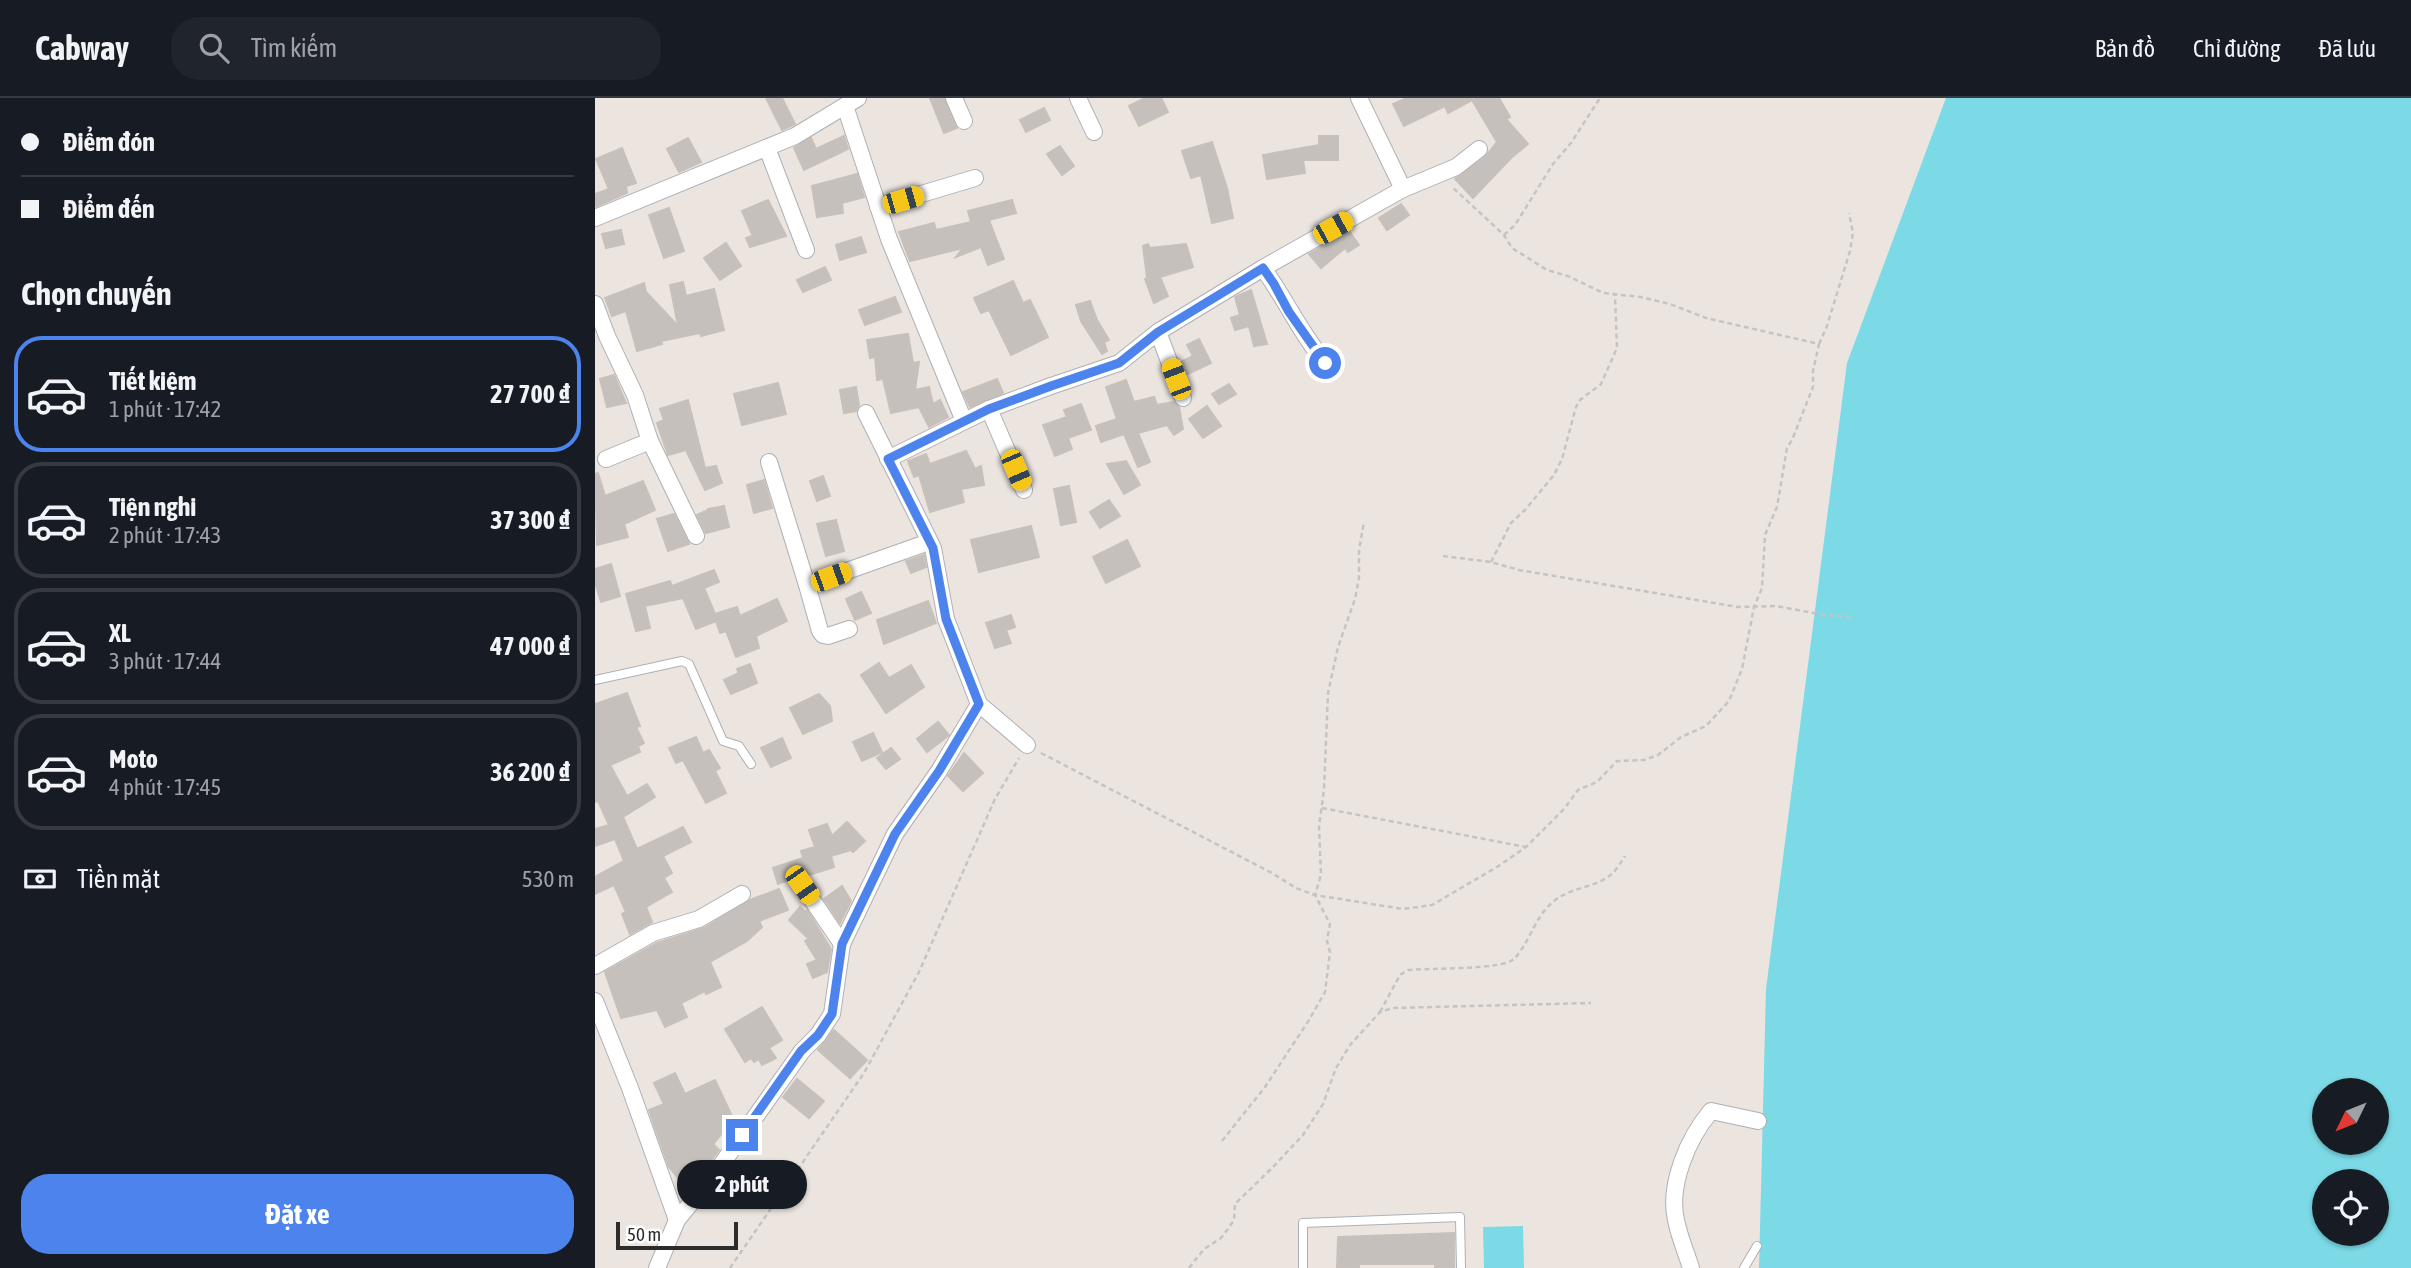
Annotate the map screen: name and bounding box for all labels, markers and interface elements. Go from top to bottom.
search box [171,17,661,80]
text: Cabway [35,29,129,67]
icon: search [195,29,233,67]
text: Tìm kiếm [251,33,337,63]
text: Bản đồ [2095,35,2155,62]
text: Chỉ đường [2193,35,2281,62]
text: Đã lưu [2319,35,2376,62]
text: Điểm đón [63,127,155,157]
car [880,184,927,216]
text: Điểm đến [63,194,155,224]
car [1310,209,1357,247]
text: Chọn chuyến [21,275,172,312]
route start [1309,347,1341,379]
car [1159,356,1194,402]
icon: car [25,363,88,426]
text: Tiết kiệm [109,366,197,396]
text: 27 700 ₫ [490,379,570,409]
text: 1 phút · 17:42 [109,396,221,422]
car [999,447,1034,493]
icon: car [25,489,88,552]
text: Tiện nghi [109,492,196,522]
text: 37 300 ₫ [490,505,570,535]
text: 2 phút · 17:43 [109,522,221,548]
car [808,560,855,594]
icon: car [25,615,88,678]
text: XL [109,618,131,648]
text: 47 000 ₫ [490,631,570,661]
text: 3 phút · 17:44 [109,648,221,674]
icon: car [25,741,88,804]
text: Moto [109,744,158,774]
text: 36 200 ₫ [490,757,570,787]
text: 4 phút · 17:45 [109,774,221,800]
icon: cash [21,860,59,898]
car [782,862,823,908]
text: Tiền mặt [77,864,160,894]
text: 530 m [522,866,574,892]
north arrow [2312,1078,2389,1155]
map controls [2312,1078,2389,1246]
route end [726,1119,758,1151]
callout: 2 phút [677,1160,807,1208]
button: locate [2312,1169,2389,1246]
text: 2 phút [715,1171,769,1197]
button: Đặt xe [21,1174,574,1254]
scale bar [616,1219,739,1251]
text: 50 m [627,1223,661,1245]

